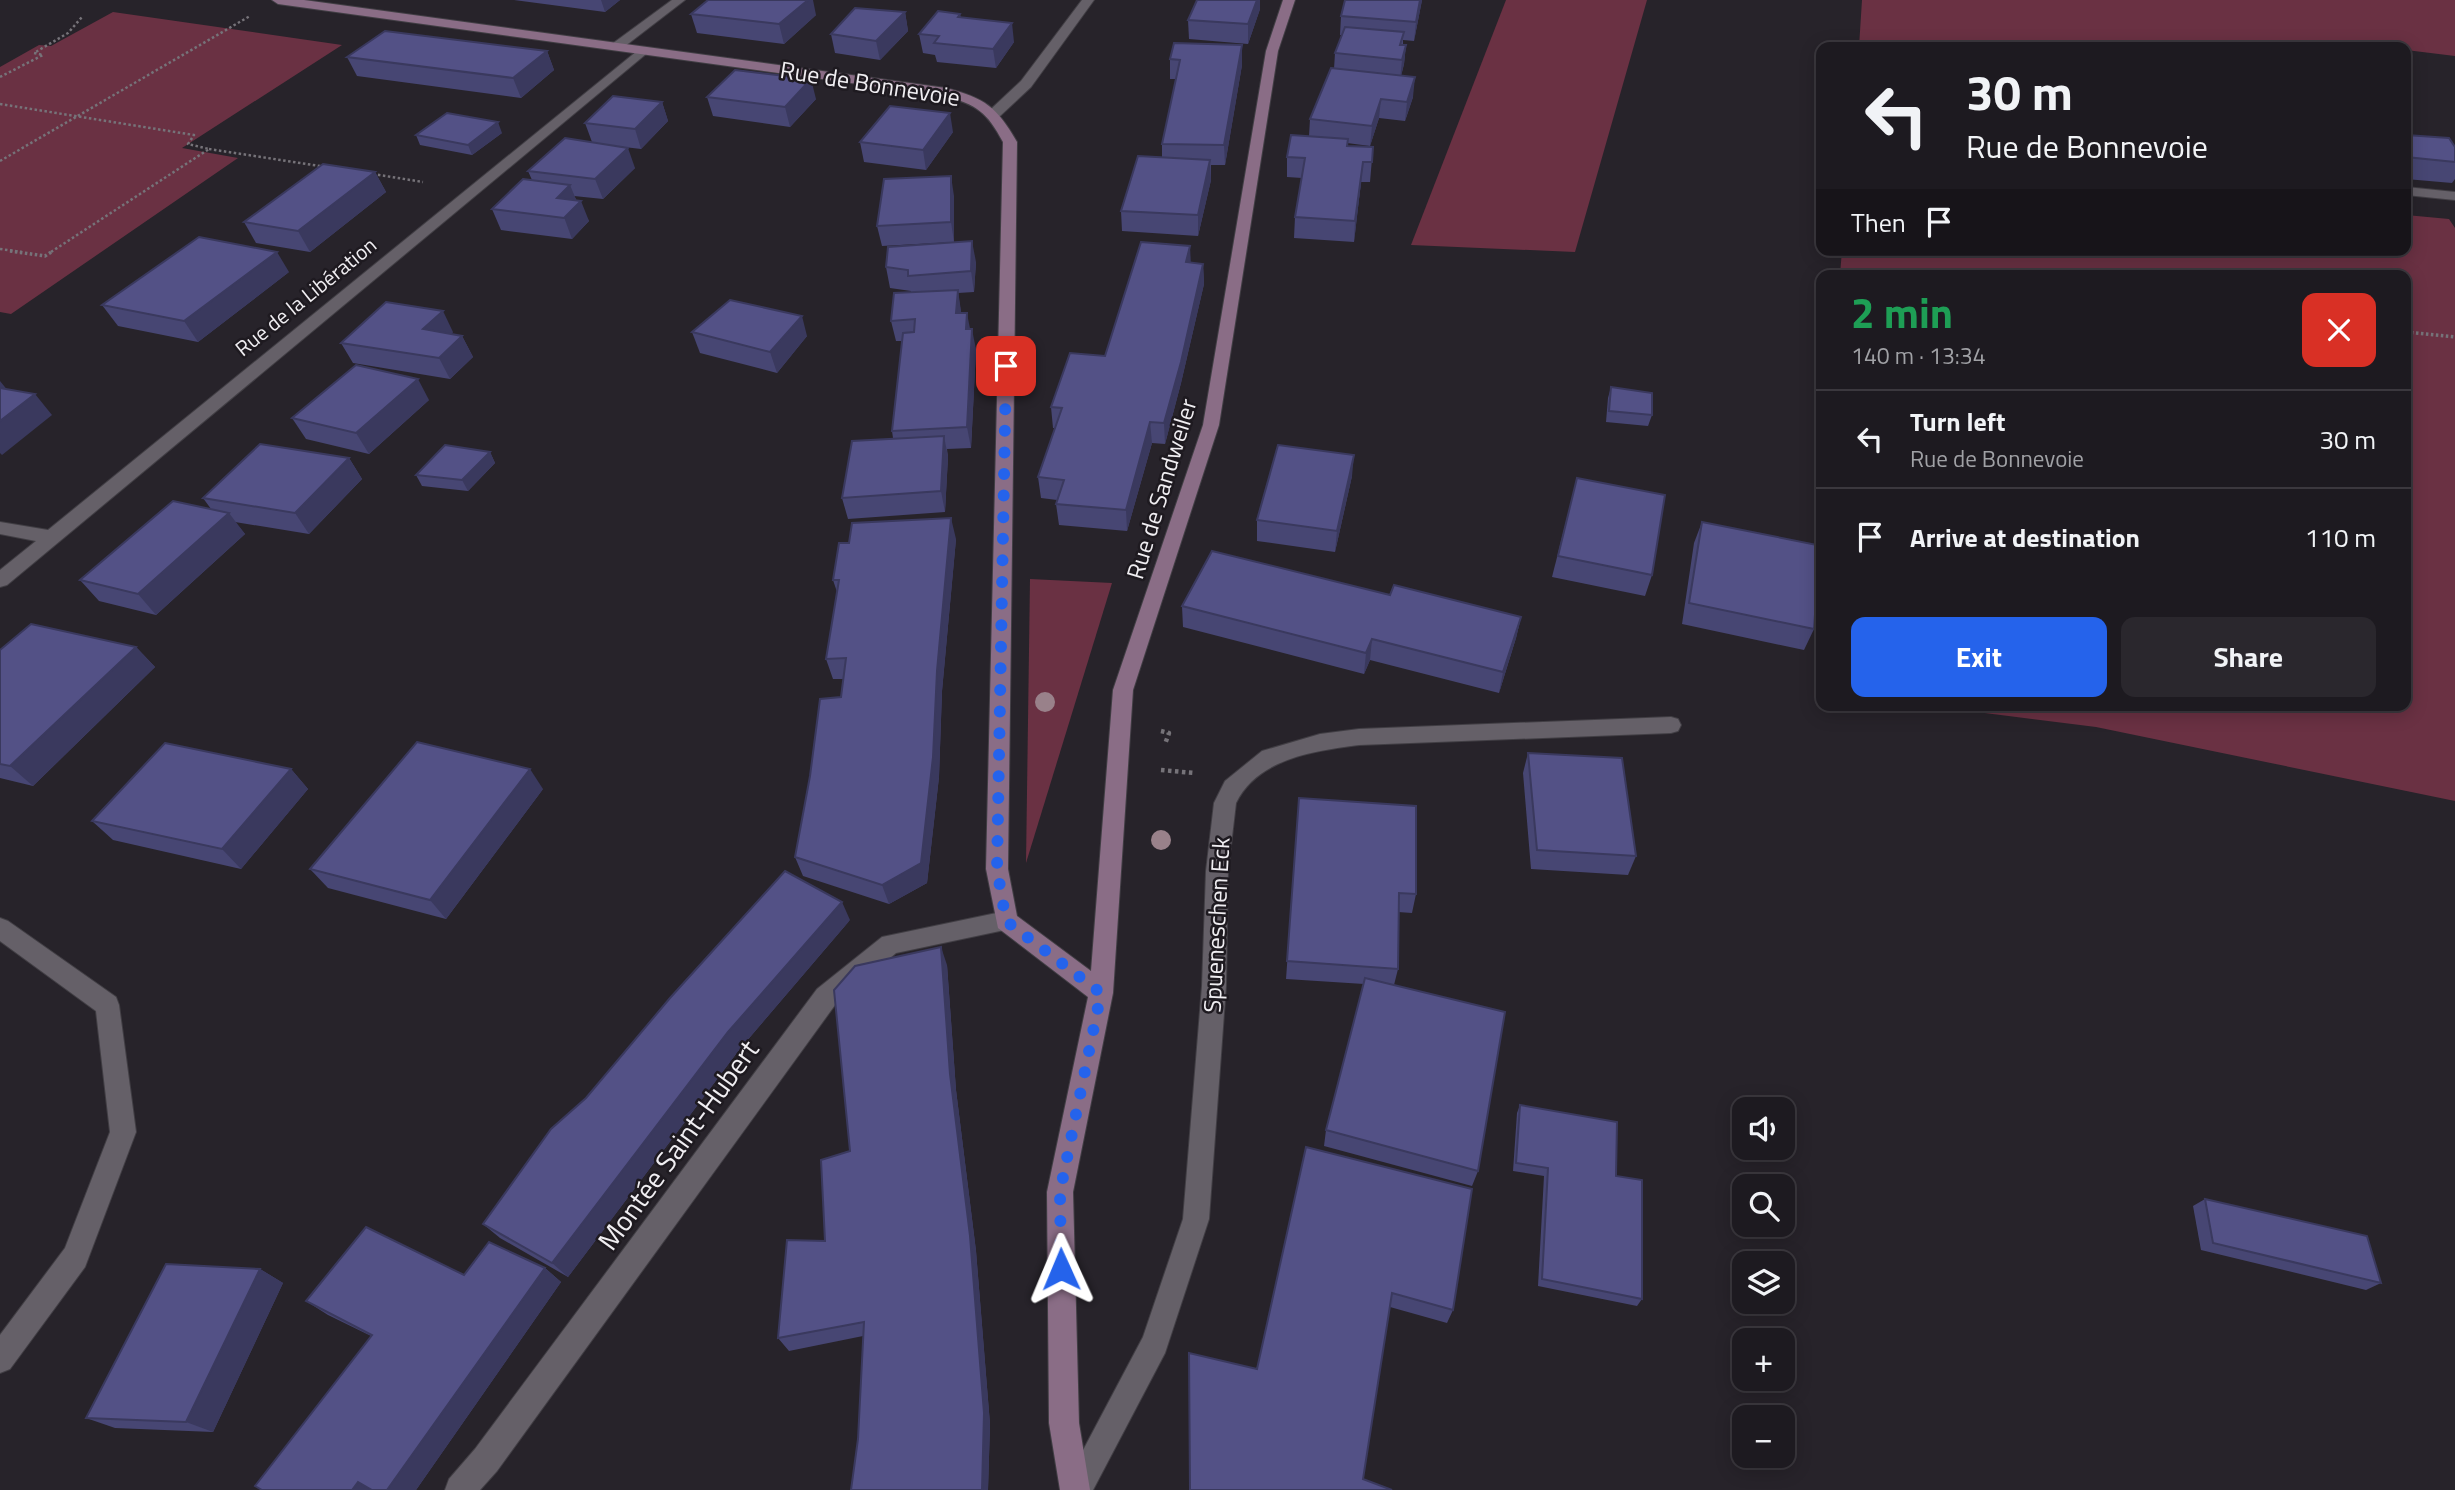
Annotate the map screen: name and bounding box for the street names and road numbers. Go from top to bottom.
street label: Rue de Bonnevoie [778,51,963,115]
street label: Rue de la Libération [228,229,383,363]
street label: Rue de Sandweiler [1116,394,1206,583]
street label: Spueneschen Eck [1193,836,1239,1013]
street label: Montée Saint-Hubert [586,1030,769,1259]

